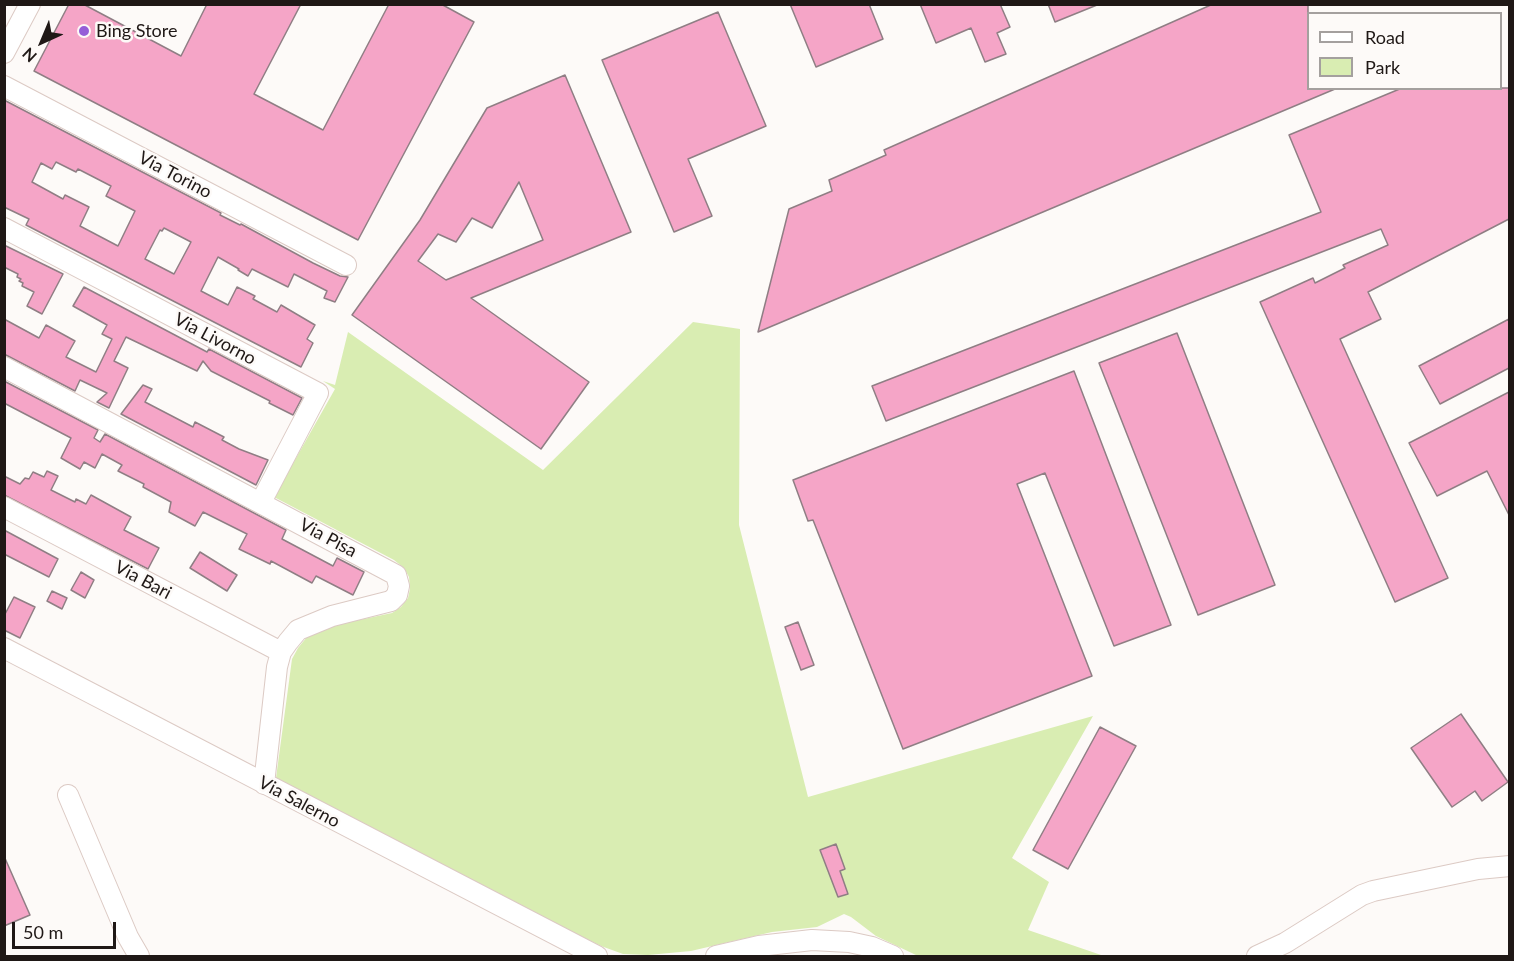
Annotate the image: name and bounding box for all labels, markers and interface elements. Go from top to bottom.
north arrow [12,12,72,72]
legend [1307,12,1502,90]
place label: Bing Store [96,20,177,42]
marker: Bing Store [77,24,91,38]
text: Road [1365,26,1405,48]
text: N [18,44,40,66]
text: Park [1365,56,1400,78]
street label: Via Torino [135,147,215,203]
street label: Via Livorno [170,308,260,370]
street label: Via Pisa [296,514,360,562]
street label: Via Bari [111,556,175,604]
street label: Via Salerno [255,772,343,832]
scale bar [15,910,118,948]
text: 50 m [23,921,63,943]

